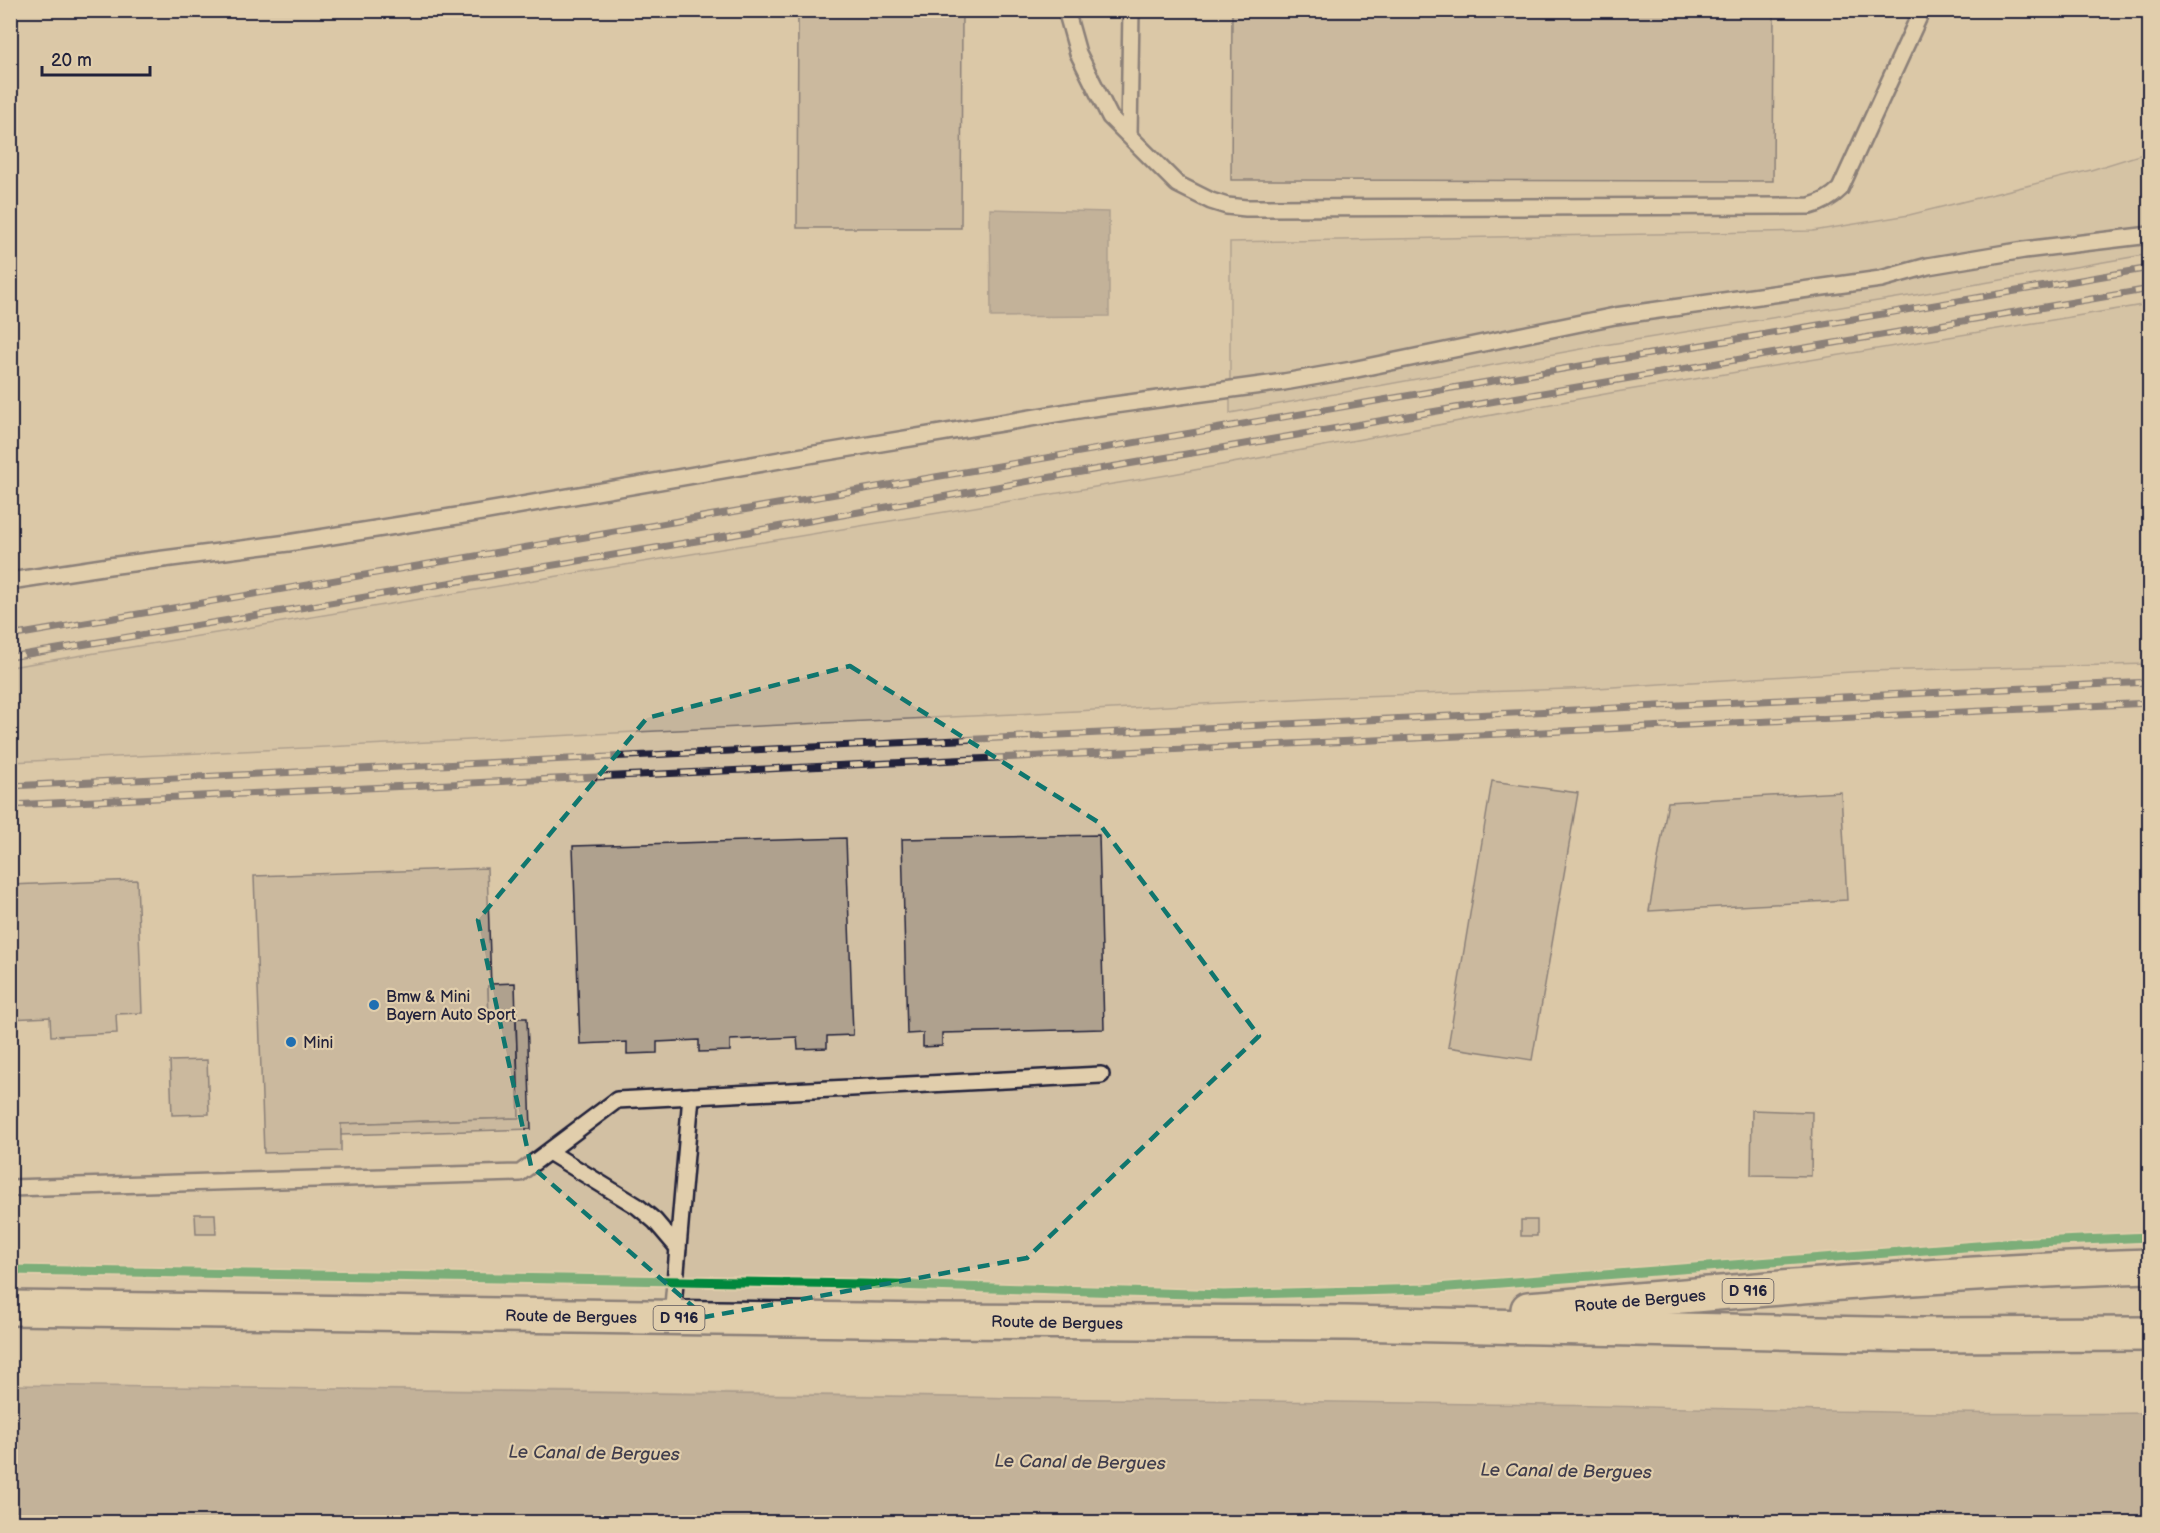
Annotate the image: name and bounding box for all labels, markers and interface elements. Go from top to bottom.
scale bar [42,39,150,77]
text: 20 m [51,50,92,71]
place label: Bmw & Mini Bayern Auto Sport [386,988,516,1025]
marker: Bmw & Mini Bayern Auto Sport [367,998,381,1012]
place label: Mini [303,1034,333,1053]
marker: Mini [284,1035,298,1049]
road number: D 916 [1722,1279,1774,1303]
street label: Route de Bergues [1574,1286,1707,1317]
road number: D 916 [654,1306,704,1330]
street label: Route de Bergues [505,1307,637,1328]
street label: Route de Bergues [991,1313,1123,1334]
water label: Le Canal de Bergues [508,1442,680,1465]
water label: Le Canal de Bergues [994,1451,1166,1474]
water label: Le Canal de Bergues [1480,1460,1652,1483]

